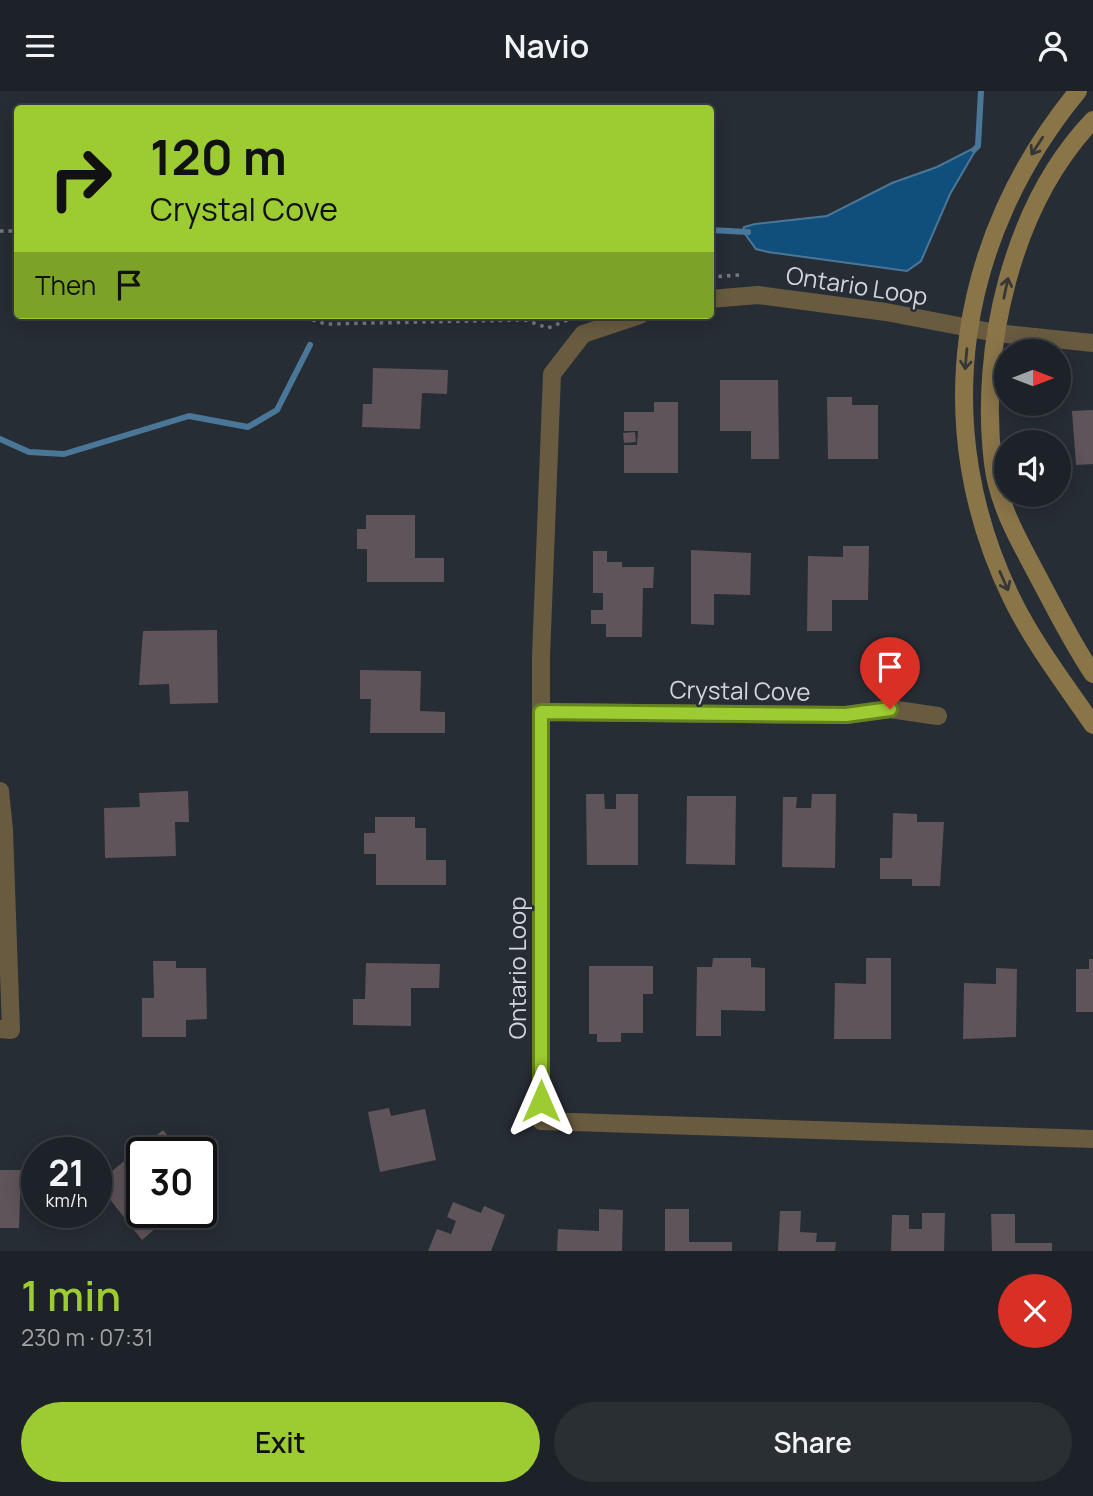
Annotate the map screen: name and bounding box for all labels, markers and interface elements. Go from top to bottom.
text: Navio [504,24,589,68]
icon: menu [21,27,59,65]
icon: person [1034,27,1072,65]
text: 120 m [150,123,287,190]
icon: right [35,133,126,224]
one-way arrow [1030,135,1044,155]
text: Crystal Cove [150,187,338,231]
street label: Ontario Loop [784,258,930,312]
icon: arrive [110,266,148,304]
text: Then [35,267,96,303]
one-way arrow [999,277,1013,300]
north arrow [994,339,1071,417]
map controls [994,339,1071,507]
one-way arrow [959,347,972,370]
button: sound [994,430,1071,507]
one-way arrow [998,570,1011,591]
pin [860,637,920,709]
icon: arrive [871,648,909,686]
street label: Crystal Cove [669,672,811,708]
street label: Ontario Loop [500,897,533,1039]
position arrow [504,1064,578,1138]
speed limit sign: 30 [126,1137,217,1228]
text: 21 [48,1149,85,1197]
text: km/h [46,1188,87,1212]
text: 1 min [21,1266,121,1324]
button: close [998,1274,1072,1348]
text: 230 m · 07:31 [21,1321,154,1353]
button: Exit [21,1402,540,1482]
button: Share [554,1402,1072,1482]

